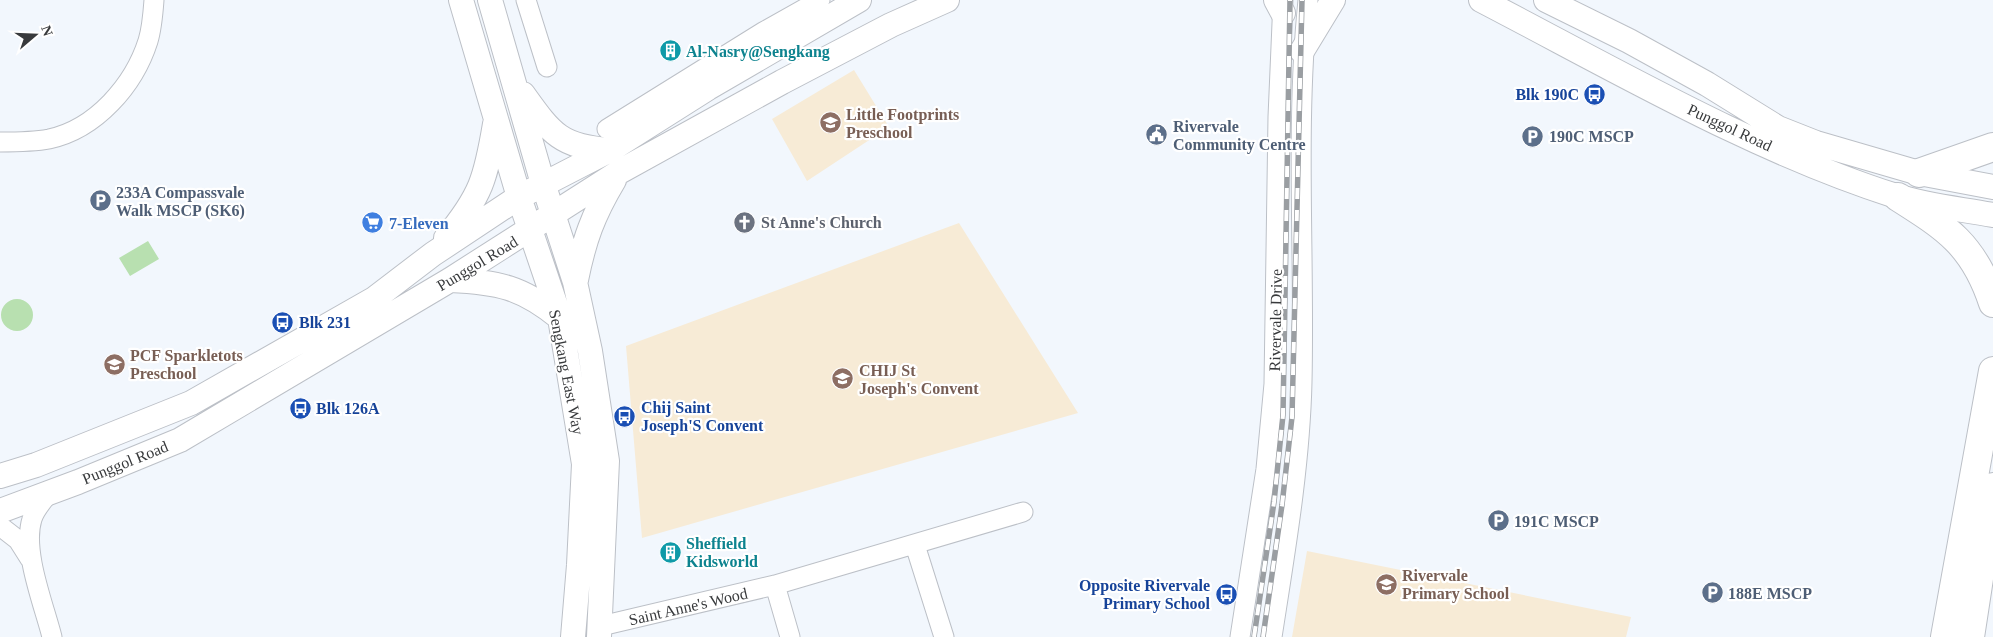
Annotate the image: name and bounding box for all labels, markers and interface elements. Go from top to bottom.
north arrow [10,10,60,60]
text: N [38,24,56,38]
building icon: Al-Nasry@Sengkang [658,39,682,63]
place label: Al-Nasry@Sengkang [686,43,830,61]
bus stop icon: Blk 190C [1583,82,1607,106]
place label: Blk 190C [1515,86,1579,103]
street label: Punggol Road [1684,100,1775,155]
place label: Little Footprints Preschool [846,106,959,141]
school or university icon: Little Footprints Preschool [818,111,842,135]
place label: Rivervale Community Centre [1173,118,1306,154]
public building icon: Rivervale Community Centre [1145,123,1169,147]
parking icon: 190C MSCP [1521,124,1545,148]
place label: 190C MSCP [1549,128,1634,145]
place label: 233A Compassvale Walk MSCP (SK6) [116,184,245,220]
parking icon: 233A Compassvale Walk MSCP (SK6) [88,189,112,213]
church icon: St Anne's Church [733,210,757,234]
supermarket icon: 7-Eleven [361,211,385,235]
place label: St Anne's Church [761,214,882,231]
place label: 7-Eleven [389,215,449,232]
street label: Punggol Road [434,233,521,295]
street label: Rivervale Drive [1266,269,1285,371]
street label: Sengkang East Way [545,308,587,436]
bus stop icon: Blk 231 [271,310,295,334]
place label: Blk 231 [299,314,351,331]
place label: PCF Sparkletots Preschool [130,347,243,382]
school or university icon: PCF Sparkletots Preschool [102,352,126,376]
place label: CHIJ St Joseph's Convent [859,362,979,398]
school or university icon: CHIJ St Joseph's Convent [831,367,855,391]
bus stop icon: Blk 126A [288,396,312,420]
place label: Chij Saint Joseph'S Convent [641,399,764,435]
place label: Blk 126A [316,400,380,417]
bus stop icon: Chij Saint Joseph'S Convent [613,404,637,428]
street label: Punggol Road [80,438,171,488]
parking icon: 191C MSCP [1486,509,1510,533]
place label: 191C MSCP [1514,513,1599,530]
place label: Sheffield Kidsworld [686,535,758,570]
building icon: Sheffield Kidsworld [658,540,682,564]
place label: Rivervale Primary School [1402,567,1510,603]
school or university icon: Rivervale Primary School [1374,572,1398,596]
place label: Opposite Rivervale Primary School [1079,577,1211,613]
parking icon: 188E MSCP [1700,581,1724,605]
bus stop icon: Opposite Rivervale Primary School [1214,582,1238,606]
street label: Saint Anne's Wood [627,585,749,628]
place label: 188E MSCP [1728,585,1812,602]

